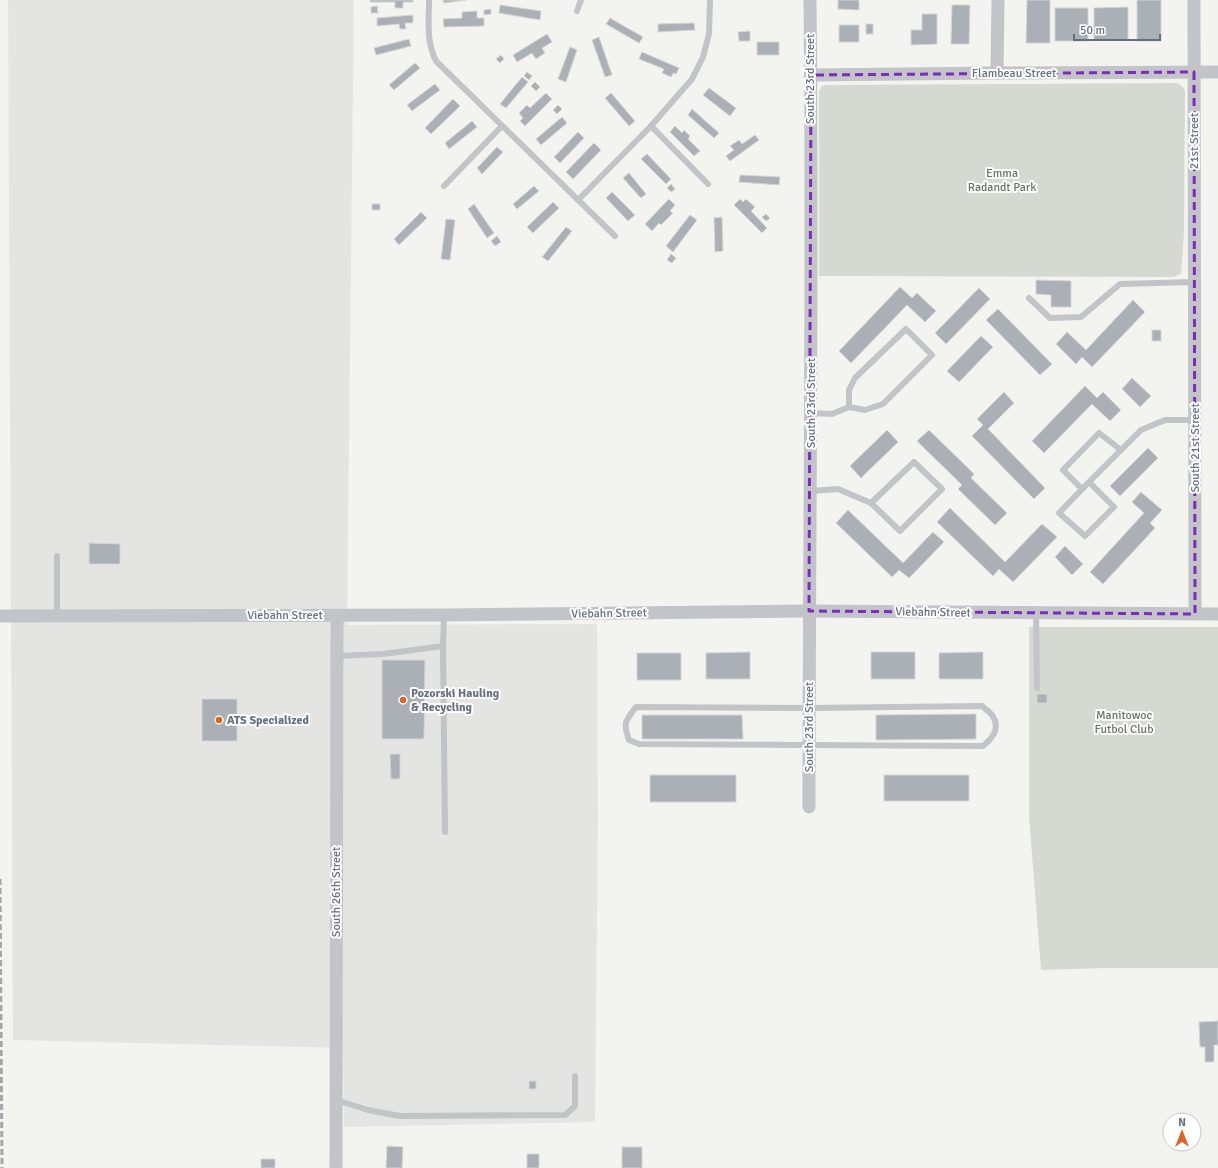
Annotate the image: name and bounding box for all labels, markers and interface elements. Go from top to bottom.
scale bar [1074,16,1160,42]
text: 50 m [1080,23,1105,38]
street label: South 23rd Street [803,34,818,124]
street label: Flambeau Street [972,66,1056,81]
street label: 21st Street [1187,113,1202,169]
park label: Emma Radandt Park [968,166,1036,195]
street label: South 23rd Street [804,358,819,448]
street label: South 21st Street [1188,403,1203,493]
street label: Viebahn Street [895,604,971,621]
street label: Viebahn Street [571,605,647,622]
street label: Viebahn Street [247,608,323,623]
street label: South 23rd Street [802,682,817,772]
place label: Pozorski Hauling & Recycling [411,686,500,715]
marker: Pozorski Hauling & Recycling [398,695,408,705]
park label: Manitowoc Futbol Club [1095,708,1153,737]
place label: ATS Specialized [227,713,309,728]
marker: ATS Specialized [214,715,224,725]
street label: South 26th Street [329,847,344,937]
north arrow [1162,1112,1202,1152]
text: N [1178,1116,1186,1129]

